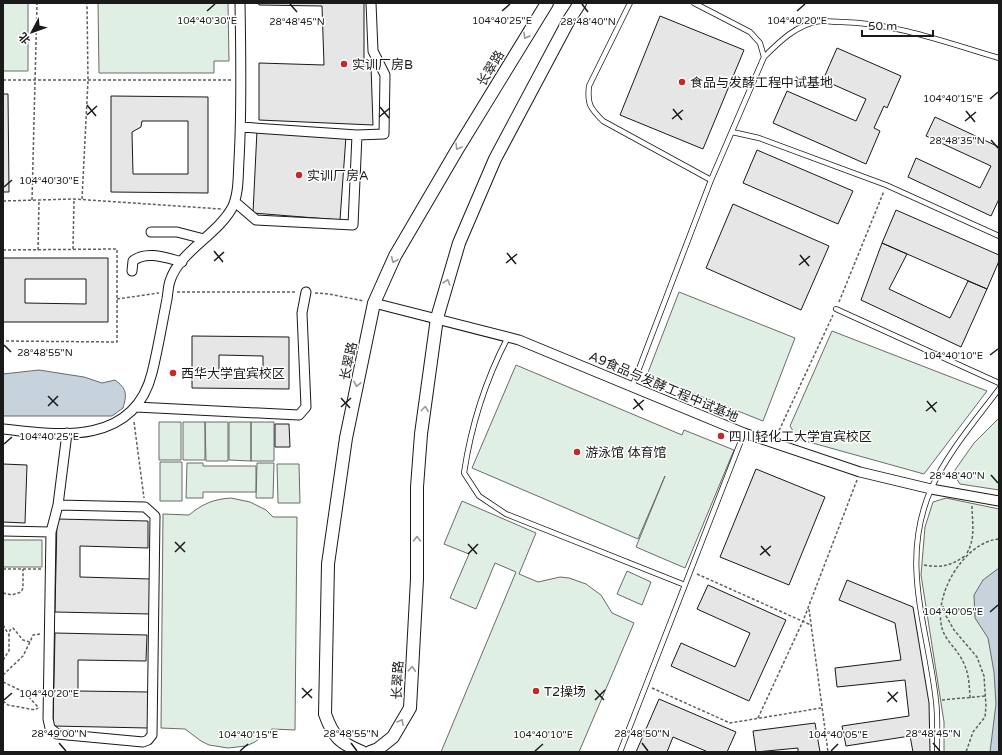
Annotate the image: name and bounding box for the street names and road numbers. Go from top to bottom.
street label: 长翠路 [474,48,508,89]
street label: 长翠路 [337,340,361,382]
street label: A9食品与发酵工程中试基地 [586,348,741,426]
street label: 长翠路 [389,660,407,700]

